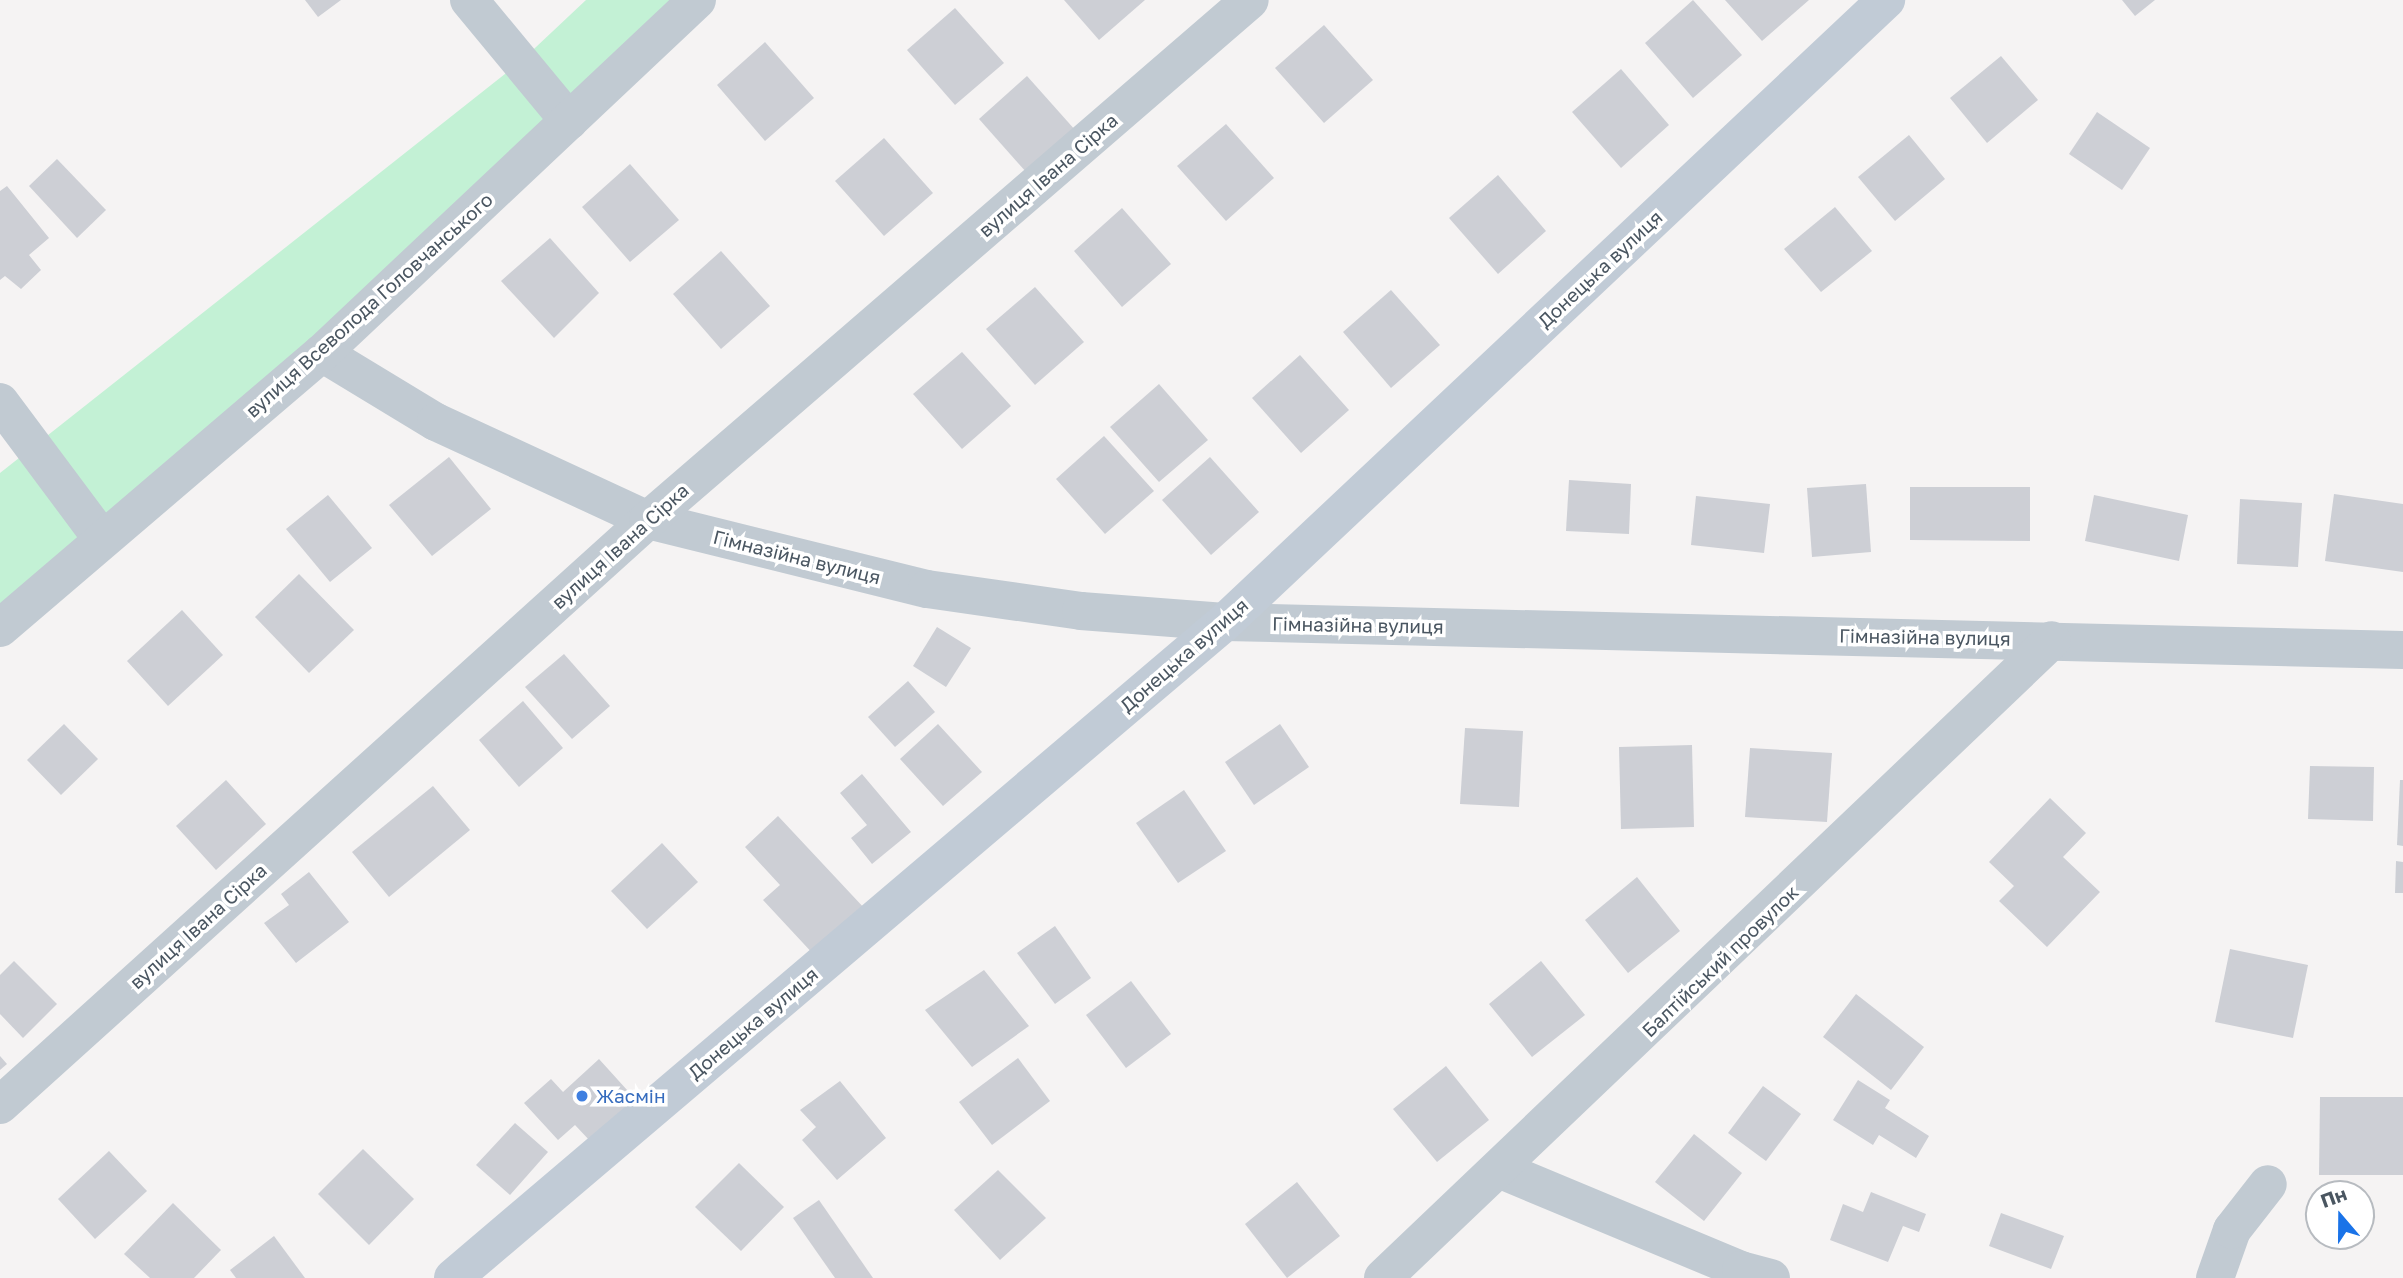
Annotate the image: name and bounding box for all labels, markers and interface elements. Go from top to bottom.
street label: вулиця Івана Сірка [974,108,1122,242]
street label: вулиця Всеволода Головчанського [241,188,497,422]
street label: Донецька вулиця [1533,205,1667,333]
street label: вулиця Івана Сірка [547,478,693,614]
street label: Гімназійна вулиця [711,525,883,589]
street label: Донецька вулиця [1115,593,1253,717]
street label: Гімназійна вулиця [1272,612,1444,638]
street label: Гімназійна вулиця [1839,624,2011,650]
street label: вулиця Івана Сірка [125,858,271,994]
street label: Балтійський провулок [1637,880,1803,1042]
street label: Донецька вулиця [684,962,822,1084]
place label: Жасмін [596,1085,666,1107]
marker: Жасмін [574,1088,590,1104]
north arrow [2305,1180,2375,1250]
text: Пн [2317,1181,2349,1212]

